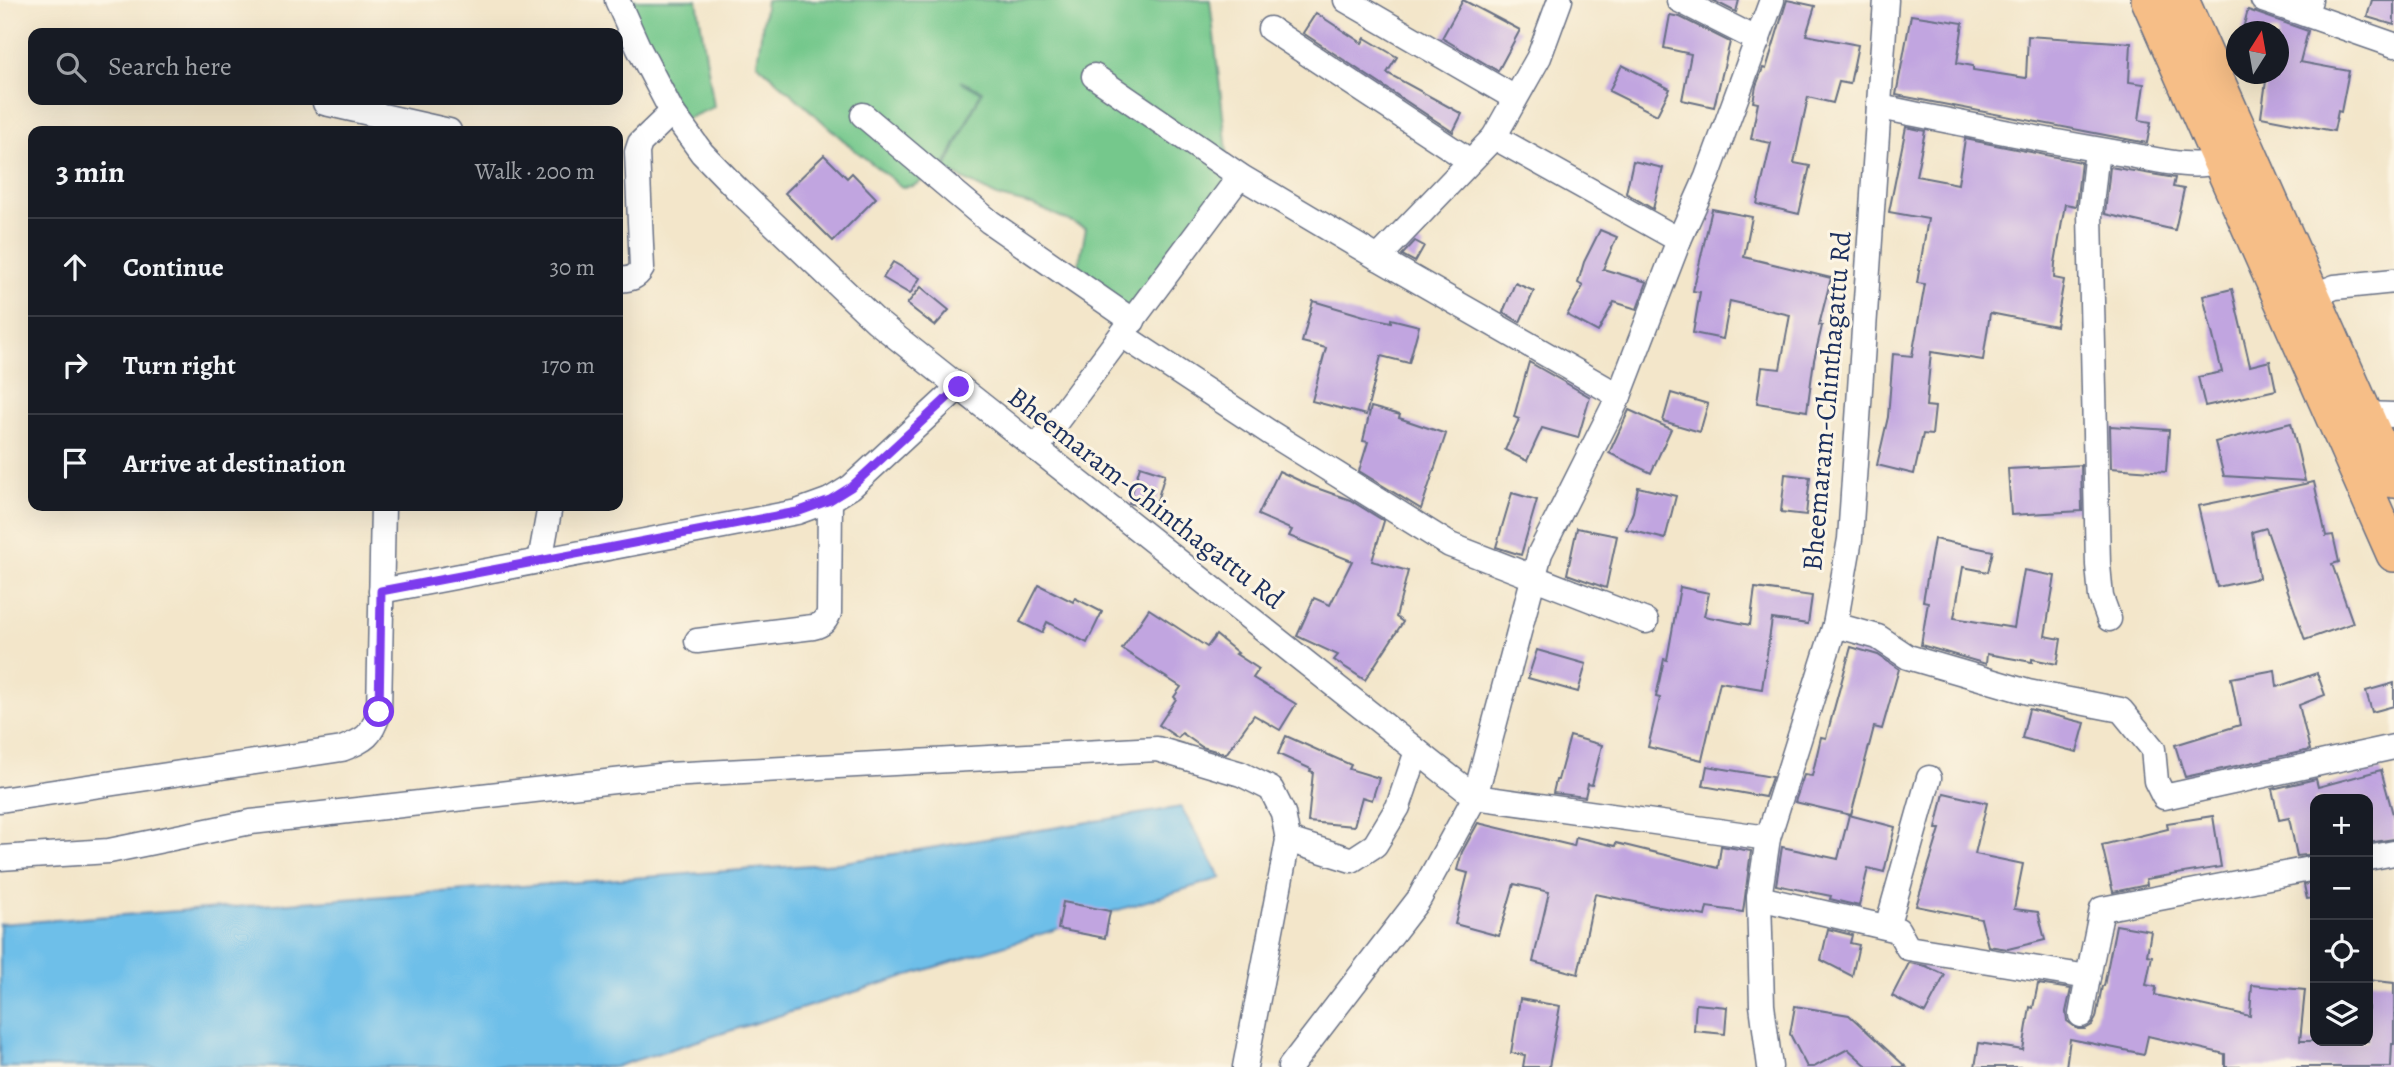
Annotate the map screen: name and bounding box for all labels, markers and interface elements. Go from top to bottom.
north arrow [2226,21,2289,84]
search box [28,28,623,105]
icon: search [52,48,90,86]
text: Search here [108,49,232,84]
text: 3 min [56,152,125,192]
text: Walk · 200 m [475,156,595,187]
street label: Bheemaram-Chinthagattu Rd [1793,229,1861,572]
icon: ahead [56,248,94,286]
text: Continue [123,250,224,285]
text: 30 m [549,252,595,283]
icon: right [56,346,94,384]
text: Turn right [123,348,236,383]
text: 170 m [542,350,595,381]
route end [943,371,974,402]
street label: Bheemaram-Chinthagattu Rd [1000,378,1293,618]
icon: arrive [56,444,94,482]
text: Arrive at destination [123,446,346,481]
route start [363,696,394,727]
map controls [2310,794,2373,1046]
button: + [2310,794,2373,857]
button: − [2310,857,2373,920]
button: locate [2310,920,2373,983]
button: layers [2310,983,2373,1046]

